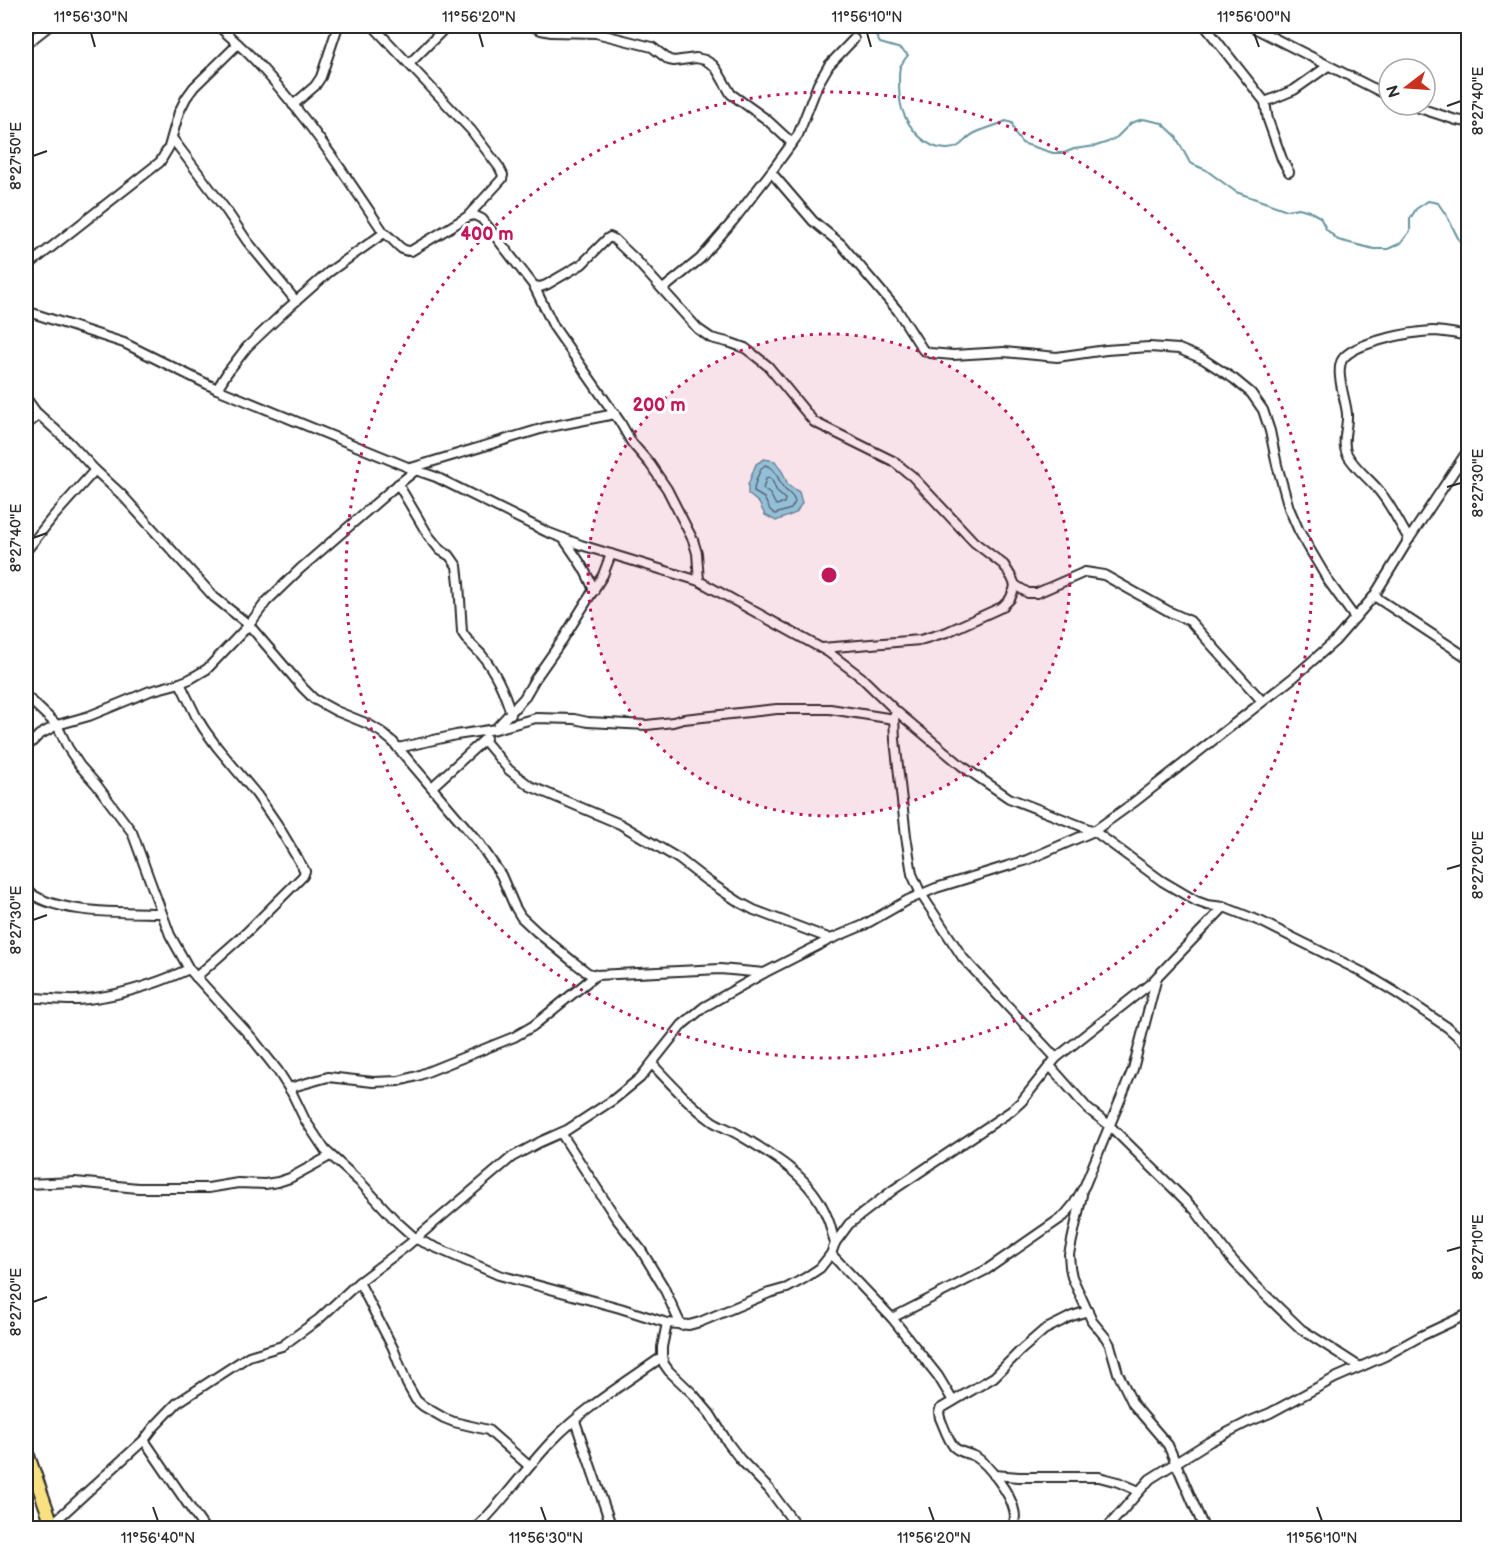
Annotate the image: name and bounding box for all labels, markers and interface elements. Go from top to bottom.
text: 11°56'30"N [54,8,128,27]
text: 11°56'20"N [442,8,516,27]
text: 11°56'10"N [831,8,903,27]
text: 11°56'00"N [1217,8,1291,27]
north arrow [1377,57,1437,117]
text: 8°27'40"E [1469,67,1488,135]
text: N [1383,82,1405,99]
text: 8°27'50"E [7,122,26,190]
text: 400 m [460,224,514,245]
text: 200 m [632,395,686,416]
text: 8°27'30"E [1469,449,1488,517]
text: 8°27'40"E [7,504,26,572]
centre of rings [819,565,839,585]
text: 8°27'20"E [1469,831,1488,899]
text: 8°27'30"E [7,886,26,954]
text: 8°27'10"E [1469,1214,1488,1280]
text: 8°27'20"E [7,1268,26,1336]
text: 11°56'40"N [121,1529,195,1548]
text: 11°56'30"N [509,1529,583,1548]
text: 11°56'20"N [897,1529,971,1548]
text: 11°56'10"N [1286,1529,1358,1548]

